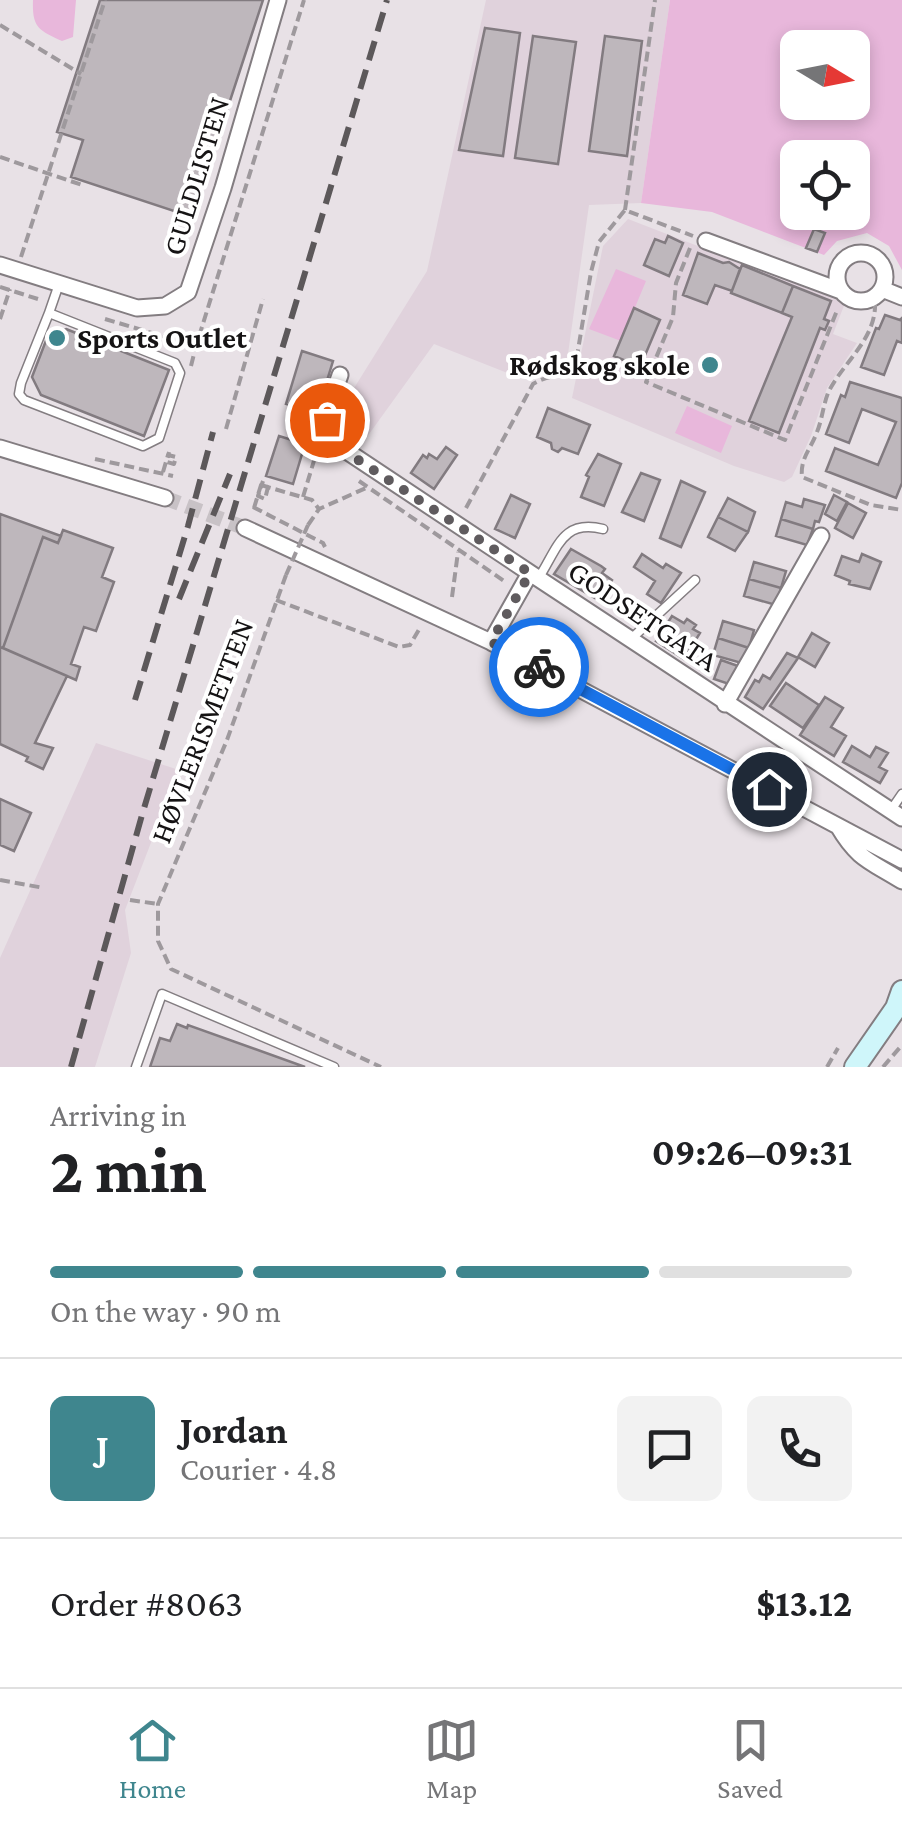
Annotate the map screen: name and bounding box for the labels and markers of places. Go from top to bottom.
place label: Sports Outlet [77,321,247,354]
marker: Sports Outlet [46,327,68,349]
place label: Rødskog skole [509,348,690,381]
marker: Rødskog skole [699,354,721,376]
pin [285,378,370,463]
pin [727,747,812,832]

